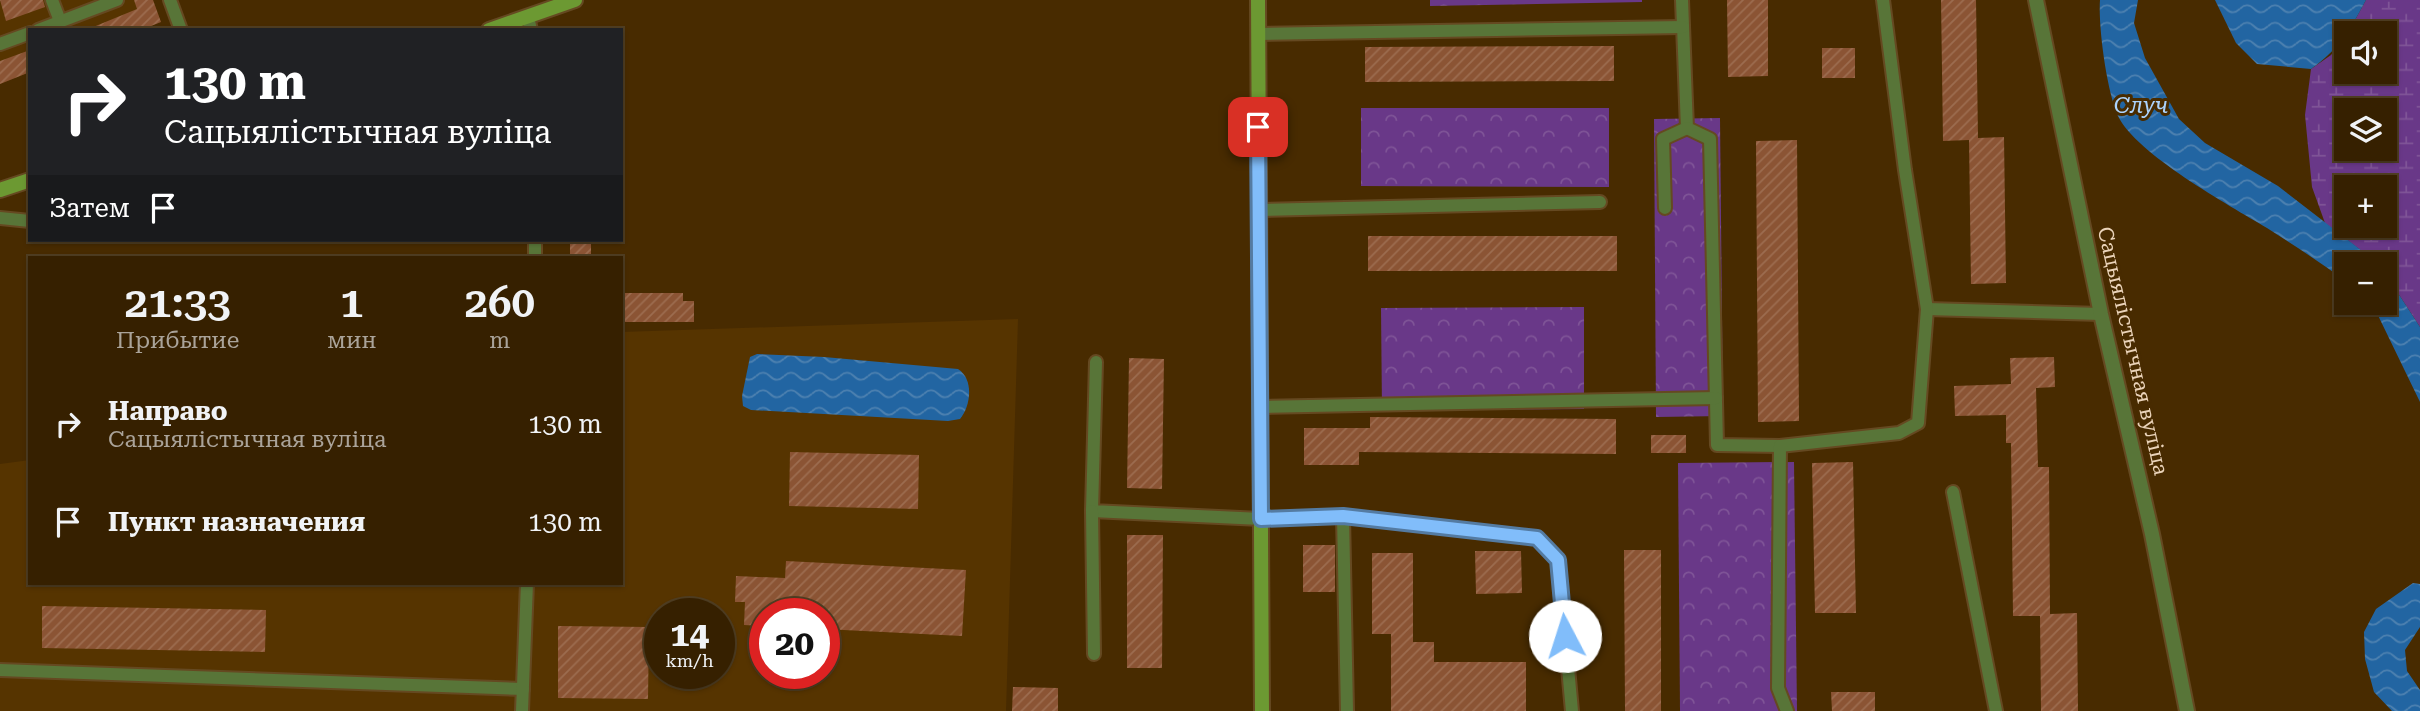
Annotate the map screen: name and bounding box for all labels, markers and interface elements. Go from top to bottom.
map controls [2334,21,2397,315]
button: sound [2334,21,2397,84]
text: 130 m [164,54,306,111]
icon: right [49,56,140,147]
water label: Случ [2114,92,2168,119]
pin [1228,97,1288,157]
button: layers [2334,98,2397,161]
icon: arrive [1239,108,1277,146]
text: Сацыялістычная вуліца [164,113,551,151]
button: + [2334,175,2397,238]
icon: arrive [144,189,182,227]
text: Затем [49,193,130,223]
street label: Сацыялістычная вуліца [2093,224,2173,478]
button: − [2334,252,2397,315]
text: 21:33 [124,278,231,327]
text: 1 [340,278,364,327]
text: 260 [464,278,535,327]
text: Прибытие [116,327,239,354]
text: мин [327,327,376,354]
text: m [489,327,510,354]
text: Направо [108,396,228,426]
icon: right [49,405,87,443]
text: 130 m [528,409,602,439]
text: Сацыялістычная вуліца [108,426,386,453]
icon: arrive [49,503,87,541]
text: Пункт назначения [108,507,365,537]
text: 130 m [528,507,602,537]
speed limit sign: 20 [749,598,840,689]
position arrow [1528,599,1602,673]
text: 14 [670,614,709,655]
text: km/h [665,650,714,671]

